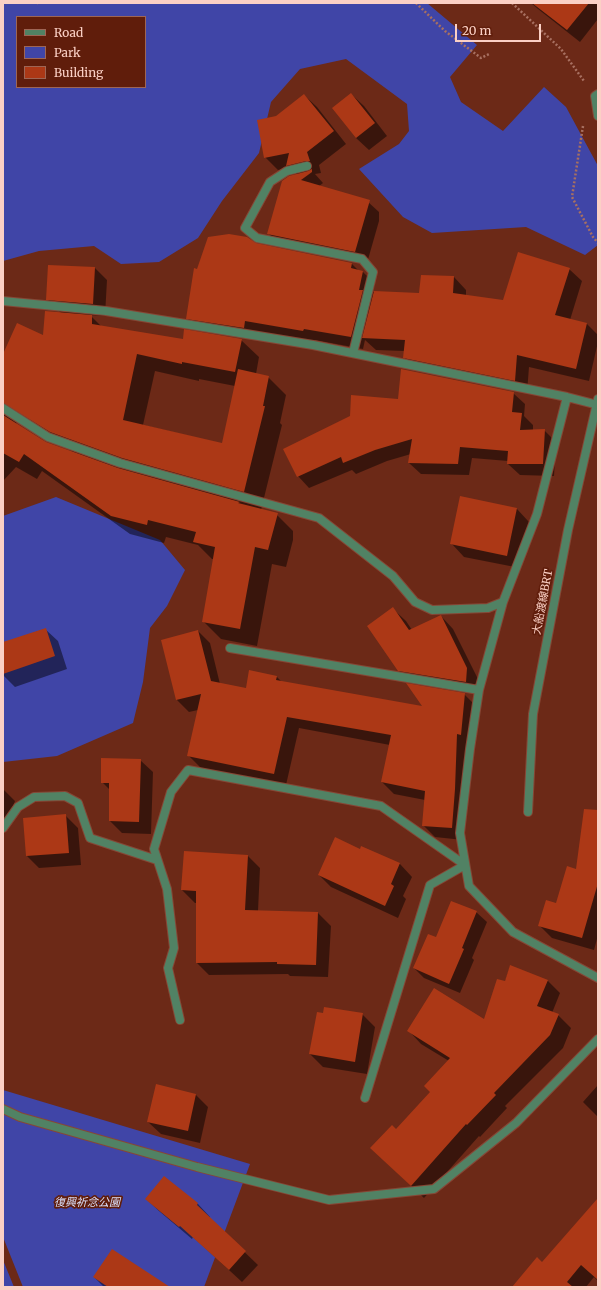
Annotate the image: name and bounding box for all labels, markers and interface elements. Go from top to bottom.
legend [16,16,146,88]
scale bar [457,16,543,42]
text: 20 m [462,23,491,38]
text: Road [54,25,83,40]
text: Park [54,45,81,60]
text: Building [54,65,103,80]
street label: 大船渡線BRT [530,568,556,636]
park label: 復興祈念公園 [54,1196,120,1210]

